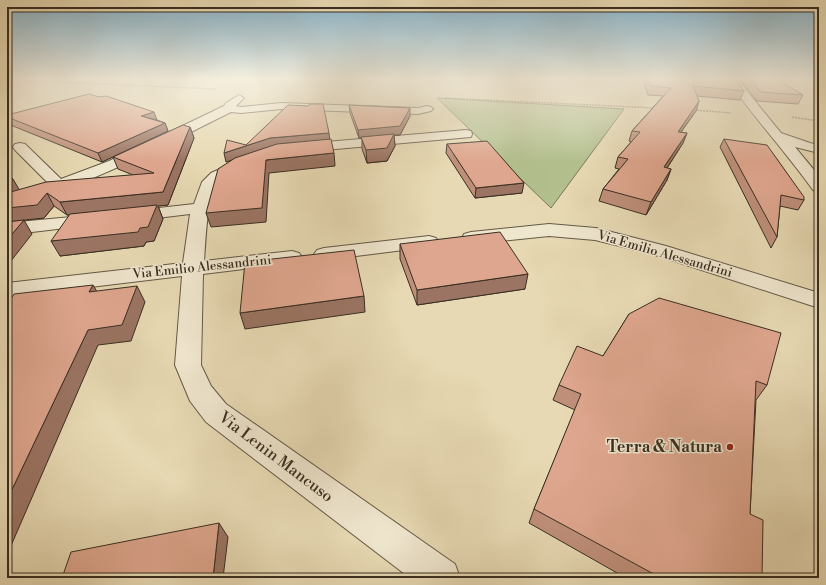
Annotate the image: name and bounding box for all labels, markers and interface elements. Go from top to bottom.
street label: Via Emilio Alessandrini [595,227,734,281]
street label: Via Emilio Alessandrini [131,252,272,282]
street label: Via Lenin Mancuso [214,407,337,507]
place label: Terra & Natura [607,437,722,457]
marker: Terra & Natura [725,442,735,452]

